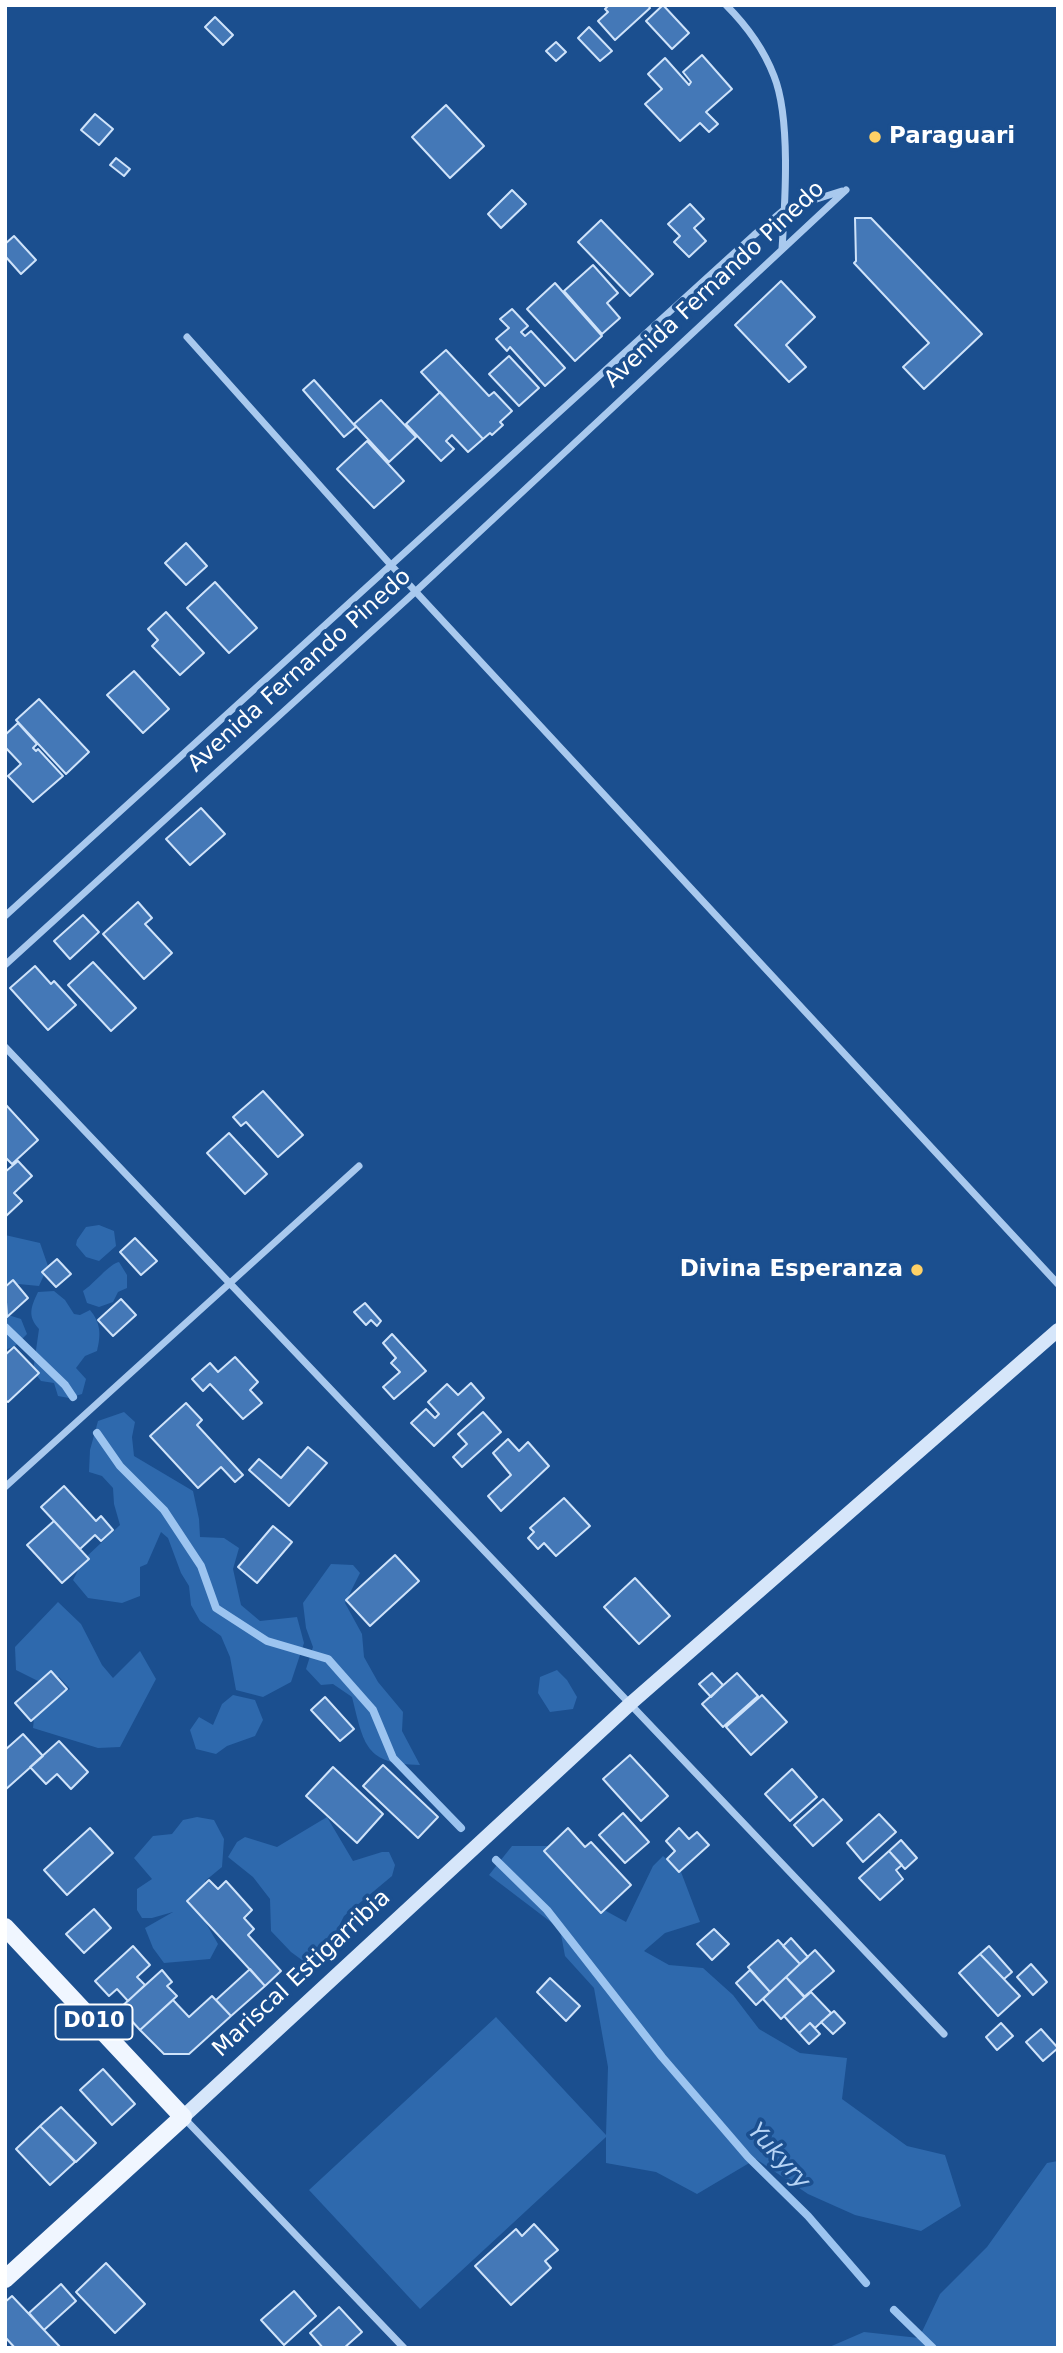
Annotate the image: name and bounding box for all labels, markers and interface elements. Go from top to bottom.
place label: Paraguari [889,123,1015,151]
marker: Paraguari [867,129,883,145]
street label: Avenida Fernando Pinedo [599,176,831,394]
street label: Avenida Fernando Pinedo [183,563,417,779]
place label: Divina Esperanza [680,1256,903,1284]
marker: Divina Esperanza [909,1262,925,1278]
street label: Mariscal Estigarribia [207,1885,397,2063]
road number: D010 [56,2004,132,2039]
water label: Yukyry [741,2118,815,2196]

